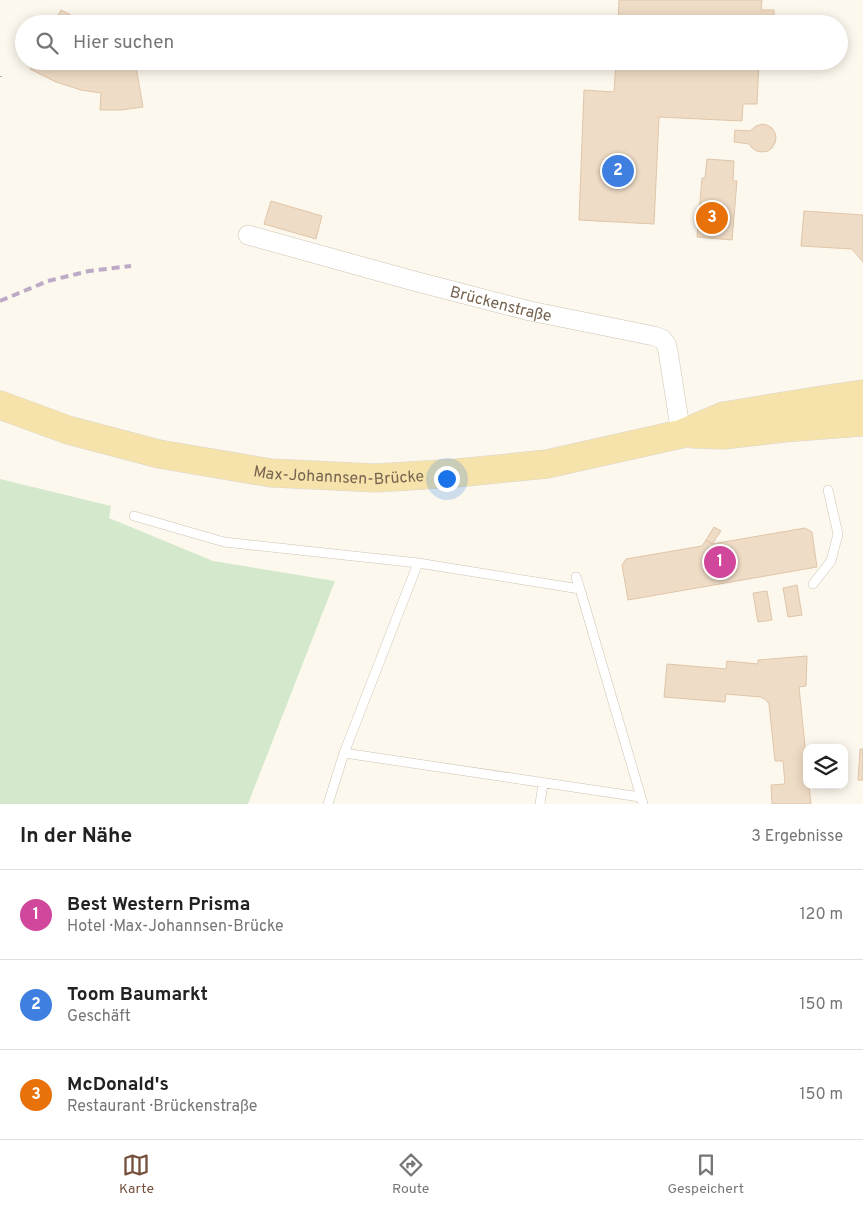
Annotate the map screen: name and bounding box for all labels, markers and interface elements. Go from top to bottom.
search box [15,15,848,70]
icon: search [33,29,61,57]
text: Hier suchen [73,31,174,55]
pin: 2 [602,152,634,190]
pin: 3 [696,199,728,237]
street label: Brückenstraße [447,283,553,327]
street label: Max-Johannsen-Brücke [252,462,425,490]
your location [434,466,460,492]
pin: 1 [704,543,736,581]
map controls [803,744,848,789]
button: layers [803,744,848,789]
text: In der Nähe [20,823,132,850]
text: 3 Ergebnisse [751,827,843,847]
text: Best Western Prisma [67,893,250,917]
text: 1 [33,905,39,925]
text: 120 m [800,905,843,925]
text: Hotel · Max-Johannsen-Brücke [67,917,284,937]
text: Toom Baumarkt [67,983,208,1007]
text: 2 [31,995,41,1015]
text: 150 m [800,995,843,1015]
text: Geschäft [67,1007,131,1027]
text: McDonald's [67,1073,169,1097]
text: 3 [31,1085,41,1105]
text: 150 m [800,1085,843,1105]
text: Restaurant · Brückenstraße [67,1097,257,1117]
tab: Karte [119,1151,154,1198]
tab: Route [392,1151,429,1198]
tab: Gespeichert [667,1151,744,1198]

